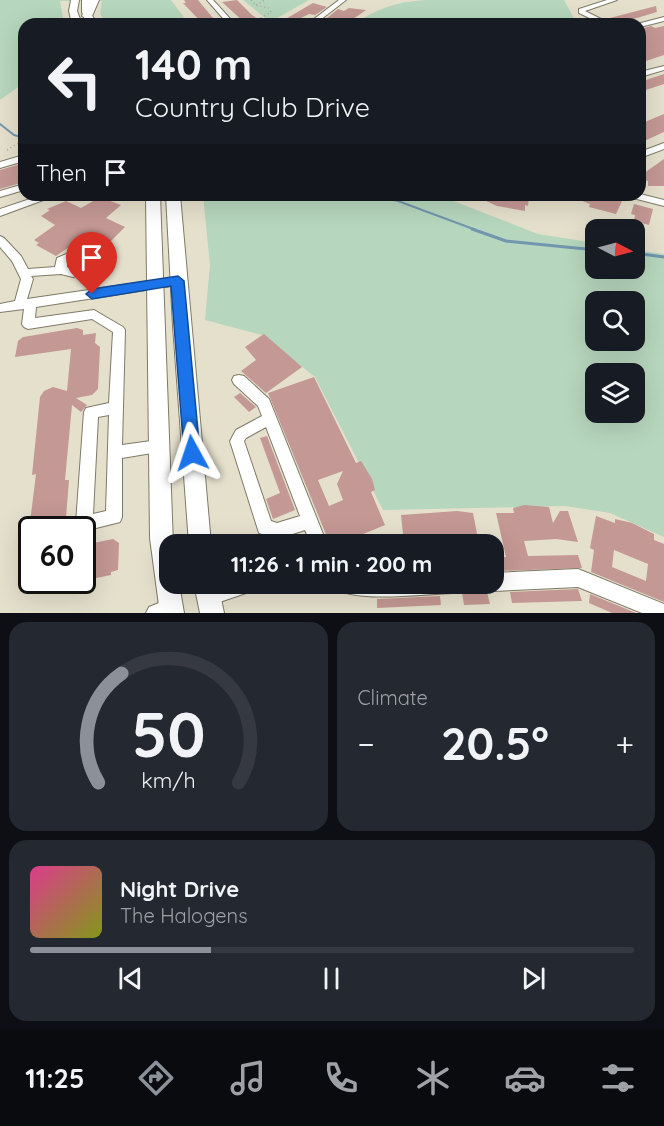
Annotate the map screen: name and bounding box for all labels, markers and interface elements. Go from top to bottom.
text: 140 m [135,38,252,91]
icon: left [36,42,114,120]
text: Country Club Drive [135,90,370,124]
icon: arrive [99,156,132,189]
text: Then [36,159,87,187]
north arrow [585,219,645,279]
map controls [585,219,645,423]
pin [66,232,117,294]
icon: arrive [75,241,108,274]
button: search [585,291,645,351]
button: layers [585,363,645,423]
position arrow [160,421,224,485]
speed limit sign: 60 [18,516,96,594]
text: 11:26 · 1 min · 200 m [231,550,432,578]
text: Climate [358,685,428,710]
text: 50 [131,695,205,773]
text: 20.5° [441,715,549,771]
text: − [358,723,375,764]
text: + [615,723,634,764]
text: km/h [141,768,195,794]
text: Night Drive [120,875,239,903]
text: The Halogens [120,903,248,928]
icon: previous [114,962,147,995]
icon: pause [315,962,348,995]
icon: next [517,962,550,995]
icon: directions [135,1057,177,1099]
icon: music [227,1057,269,1099]
icon: phone [320,1057,362,1099]
icon: climate [412,1057,454,1099]
icon: car [504,1057,546,1099]
icon: filters [597,1057,639,1099]
text: 11:25 [25,1061,84,1095]

